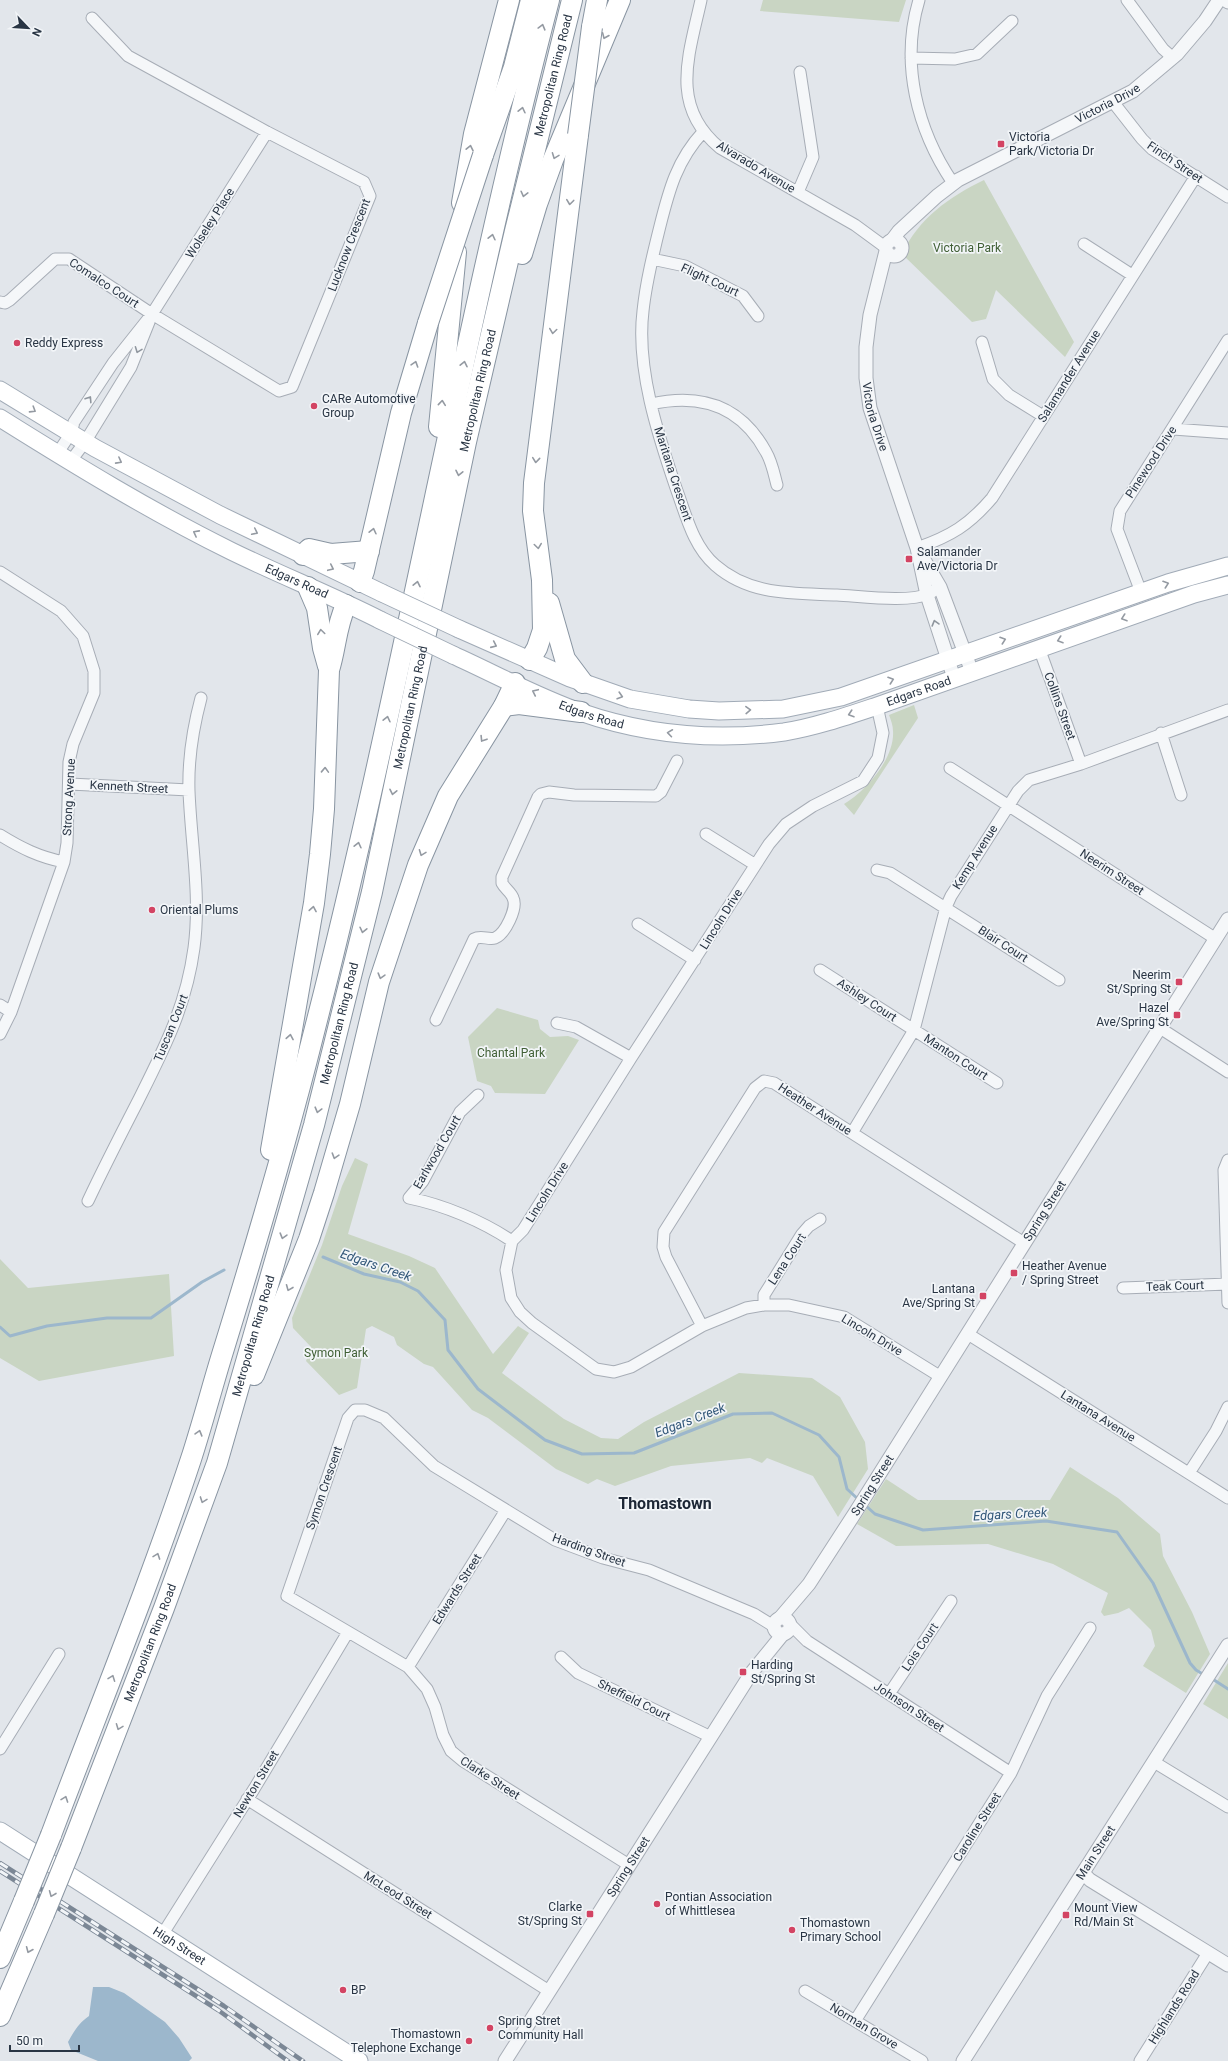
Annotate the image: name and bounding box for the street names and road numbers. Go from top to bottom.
street label: Metropolitan Ring Road [532,13,575,138]
street label: Victoria Drive [1073,81,1143,126]
street label: Alvarado Avenue [714,138,798,196]
street label: Finch Street [1145,138,1205,186]
street label: Wolseley Place [183,185,237,261]
street label: Lucknow Crescent [325,197,373,293]
street label: Comalco Court [67,255,142,311]
street label: Flight Court [679,260,741,300]
street label: Salamander Avenue [1035,327,1103,425]
street label: Metropolitan Ring Road [457,328,499,453]
street label: Victoria Drive [860,381,891,453]
street label: Pinewood Drive [1123,423,1179,501]
street label: Maritana Crescent [651,425,695,523]
street label: Edgars Road [263,561,330,601]
street label: Metropolitan Ring Road [391,645,430,770]
street label: Collins Street [1041,670,1079,742]
street label: Edgars Road [885,673,953,709]
street label: Edgars Road [557,698,625,731]
street label: Strong Avenue [60,758,78,836]
street label: Kenneth Street [89,778,169,796]
street label: Kemp Avenue [950,822,1000,892]
street label: Neerim Street [1077,846,1147,898]
street label: Lincoln Drive [697,886,745,952]
street label: Blair Court [976,923,1031,965]
street label: Metropolitan Ring Road [317,961,361,1086]
street label: Ashley Court [835,976,899,1024]
street label: Tuscan Court [151,992,191,1064]
street label: Manton Court [921,1031,991,1083]
street label: Heather Avenue [776,1080,854,1138]
street label: Earlwood Court [410,1113,464,1191]
street label: Lincoln Drive [523,1159,571,1225]
street label: Spring Street [1020,1178,1069,1244]
street label: Lena Court [765,1231,809,1287]
street label: Metropolitan Ring Road [229,1274,277,1398]
street label: Teak Court [1146,1278,1204,1294]
street label: Lincoln Drive [839,1311,905,1359]
street label: Lantana Avenue [1058,1387,1138,1445]
street label: Symon Crescent [303,1444,345,1532]
street label: Spring Street [848,1452,897,1518]
street label: Harding Street [551,1530,628,1570]
street label: Edwards Street [430,1551,484,1627]
street label: Metropolitan Ring Road [121,1582,179,1704]
street label: Lois Court [899,1620,941,1674]
street label: Sheffield Court [595,1676,673,1724]
street label: Johnson Street [871,1679,947,1735]
street label: Newton Street [230,1748,282,1820]
street label: Clarke Street [458,1754,523,1803]
street label: Caroline Street [950,1790,1004,1864]
street label: Main Street [1073,1823,1118,1882]
street label: Spring Street [604,1834,653,1900]
street label: McLeod Street [361,1868,435,1922]
street label: High Street [151,1924,208,1968]
street label: Highlands Road [1146,1968,1202,2046]
street label: Norman Grove [827,2000,901,2052]

